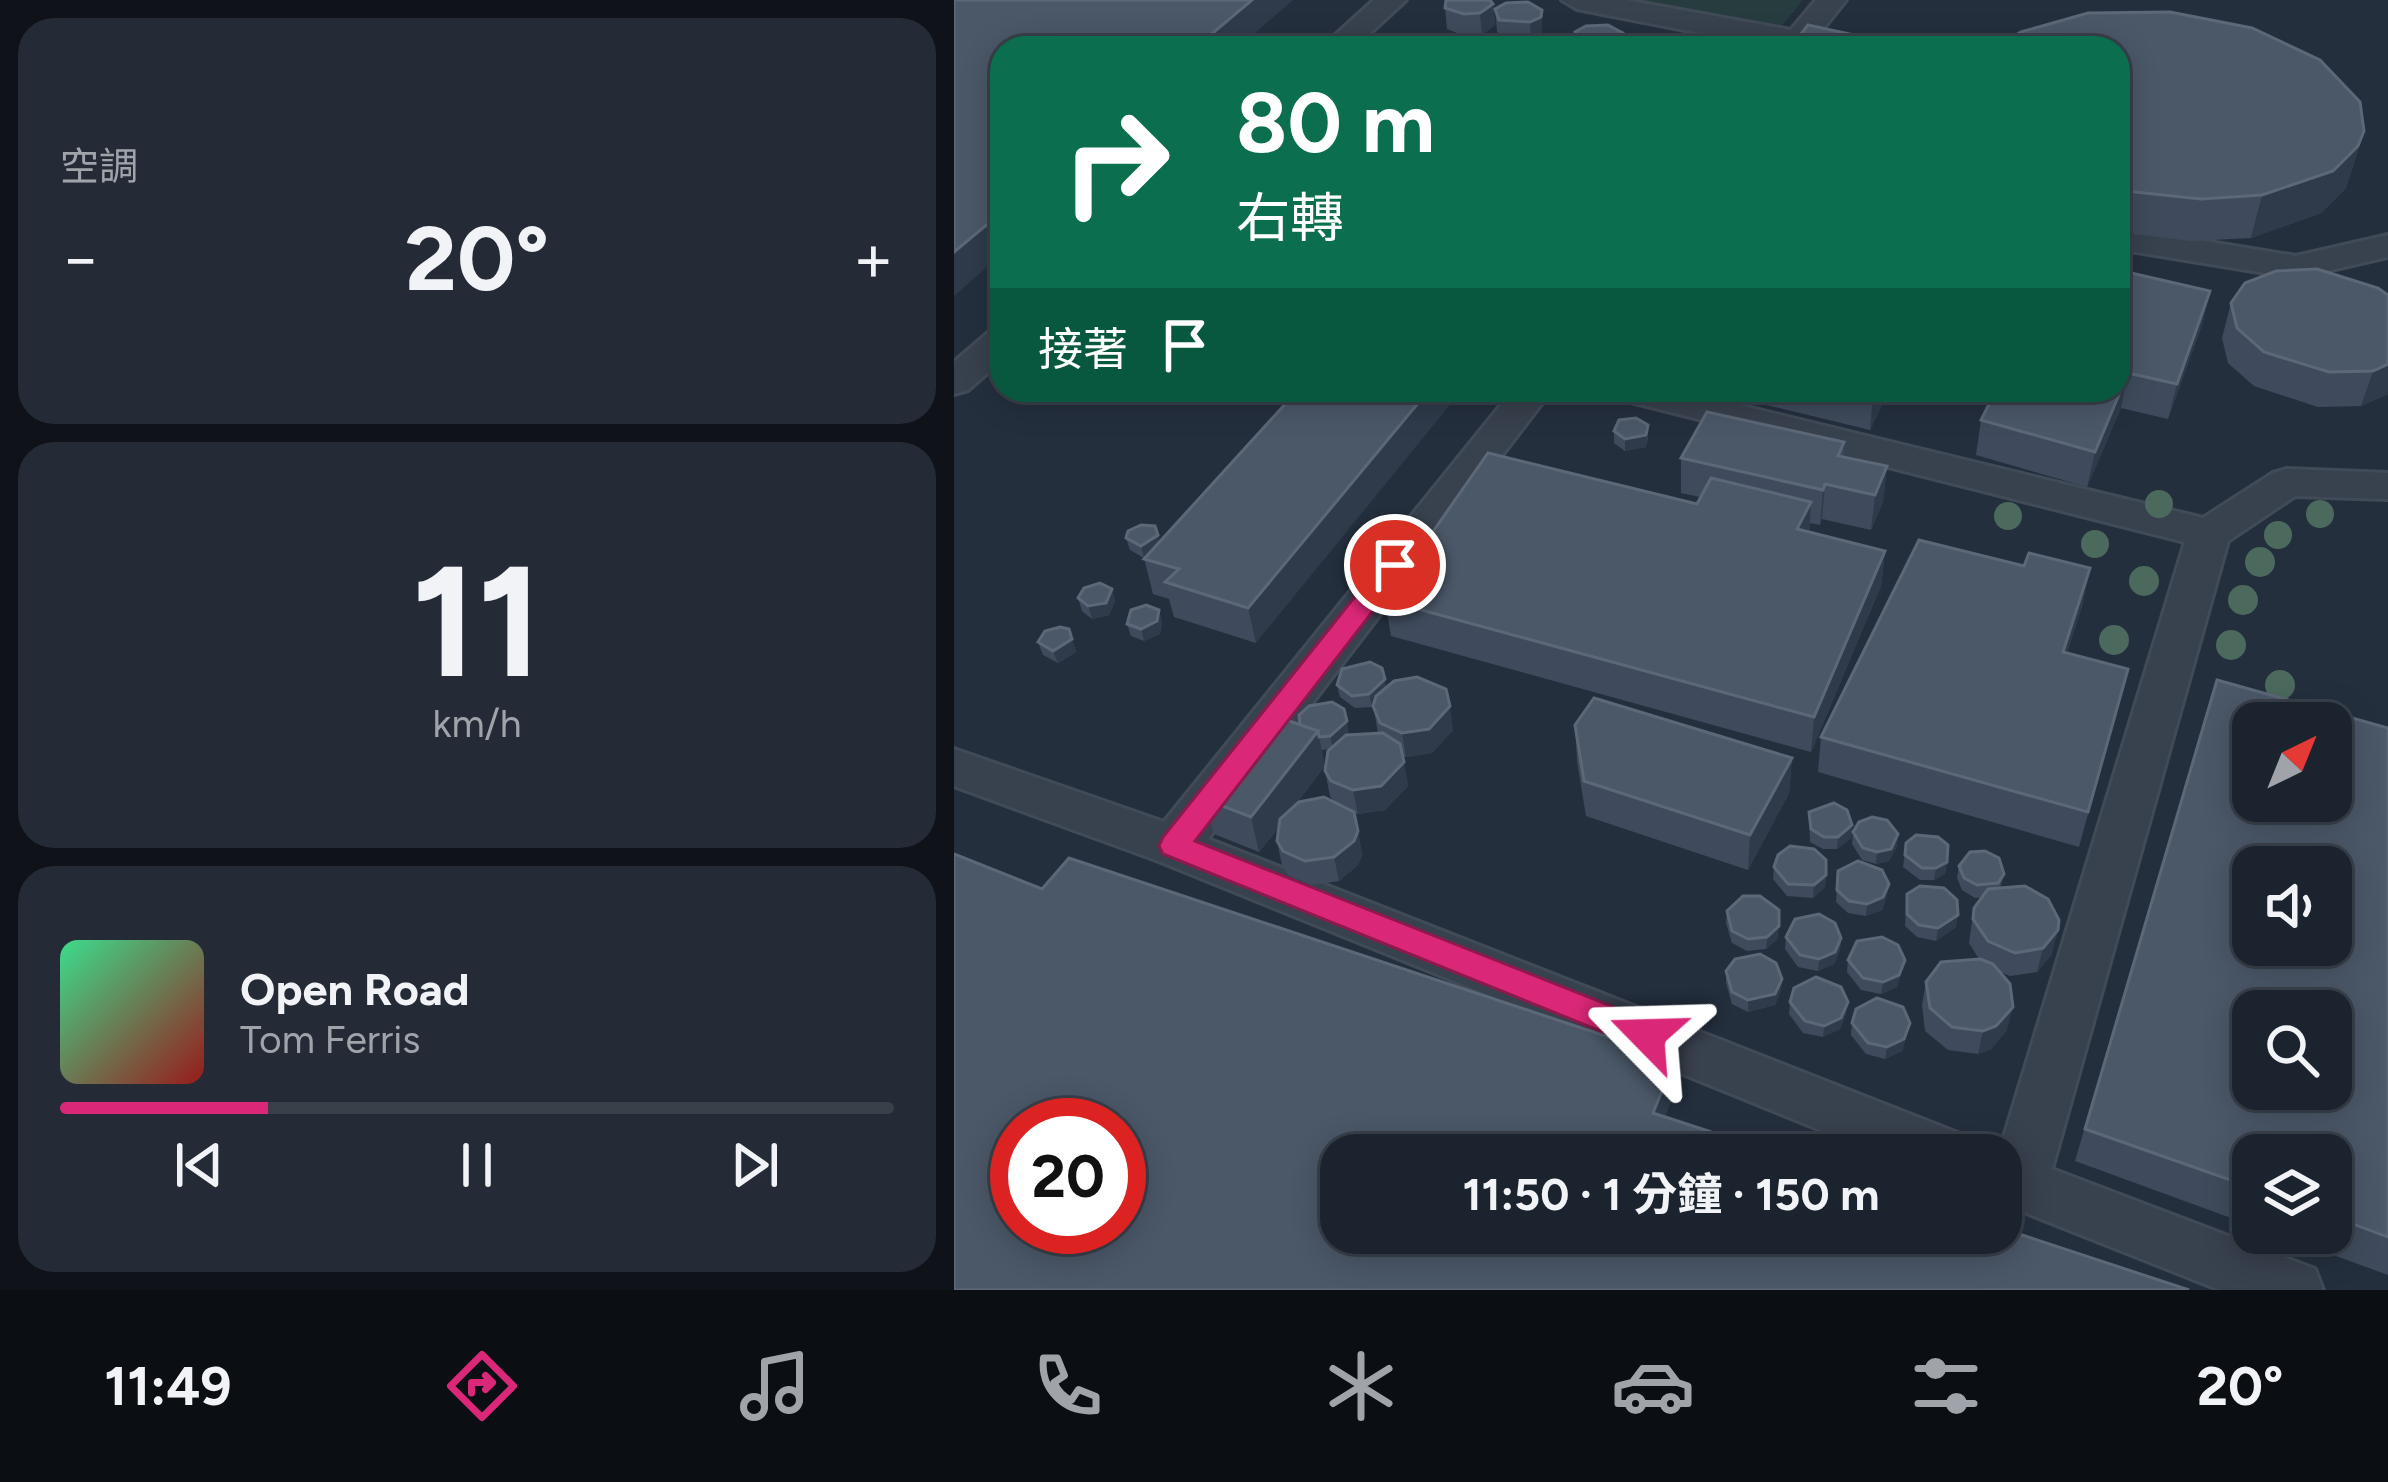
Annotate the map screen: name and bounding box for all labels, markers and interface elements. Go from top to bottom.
text: 80 m [1236,72,1435,173]
icon: right [1038,84,1194,240]
text: 空調 [60,143,138,190]
text: 右轉 [1236,186,1344,251]
text: 20° [405,204,549,313]
text: − [60,218,101,298]
text: + [853,218,894,298]
icon: arrive [1152,312,1218,378]
text: 接著 [1038,322,1128,376]
pin [1344,514,1446,616]
text: 11 [411,528,543,715]
icon: arrive [1362,532,1428,598]
text: km/h [432,700,522,747]
north arrow [2232,702,2352,822]
map controls [2232,702,2352,1254]
button: sound [2232,846,2352,966]
text: Open Road [240,962,470,1016]
position arrow [1584,972,1710,1098]
button: search [2232,990,2352,1110]
text: Tom Ferris [240,1016,420,1063]
speed limit sign: 20 [990,1098,1146,1254]
icon: previous [166,1132,232,1198]
icon: pause [444,1132,510,1198]
icon: next [722,1132,788,1198]
button: layers [2232,1134,2352,1254]
text: 11:50 · 1 分鐘 · 150 m [1462,1167,1880,1221]
icon: directions [440,1344,524,1428]
icon: music [733,1344,817,1428]
icon: phone [1026,1344,1110,1428]
icon: climate [1319,1344,1403,1428]
icon: car [1611,1344,1695,1428]
icon: filters [1904,1344,1988,1428]
text: 11:49 [104,1354,232,1419]
text: 20° [2197,1354,2284,1419]

